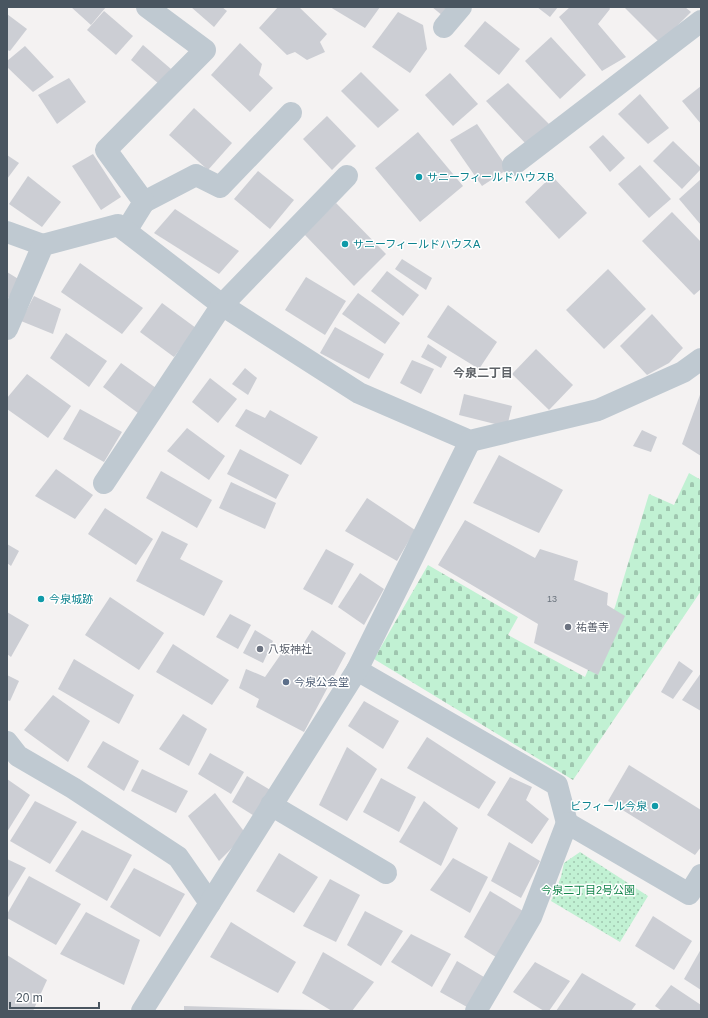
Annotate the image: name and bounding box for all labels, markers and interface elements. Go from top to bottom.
place label: サニーフィールドハウスB [427,171,554,183]
marker: サニーフィールドハウスB [414,172,424,182]
place label: サニーフィールドハウスA [353,238,481,250]
marker: サニーフィールドハウスA [340,239,350,249]
district label: 今泉二丁目 [453,366,513,380]
place label: 今泉城跡 [49,593,93,605]
marker: 今泉城跡 [36,594,46,604]
house number: 13 [547,594,557,604]
place label: 祐善寺 [576,621,609,633]
marker: 祐善寺 [563,622,573,632]
place label: 八坂神社 [268,643,312,655]
marker: 八坂神社 [255,644,265,654]
place label: 今泉公会堂 [294,676,349,688]
marker: 今泉公会堂 [281,677,291,687]
place label: ビフィール今泉 [570,800,648,812]
marker: ビフィール今泉 [650,801,660,811]
park label: 今泉二丁目2号公園 [541,884,635,896]
scale bar [10,984,99,1010]
text: 20 m [16,991,43,1005]

